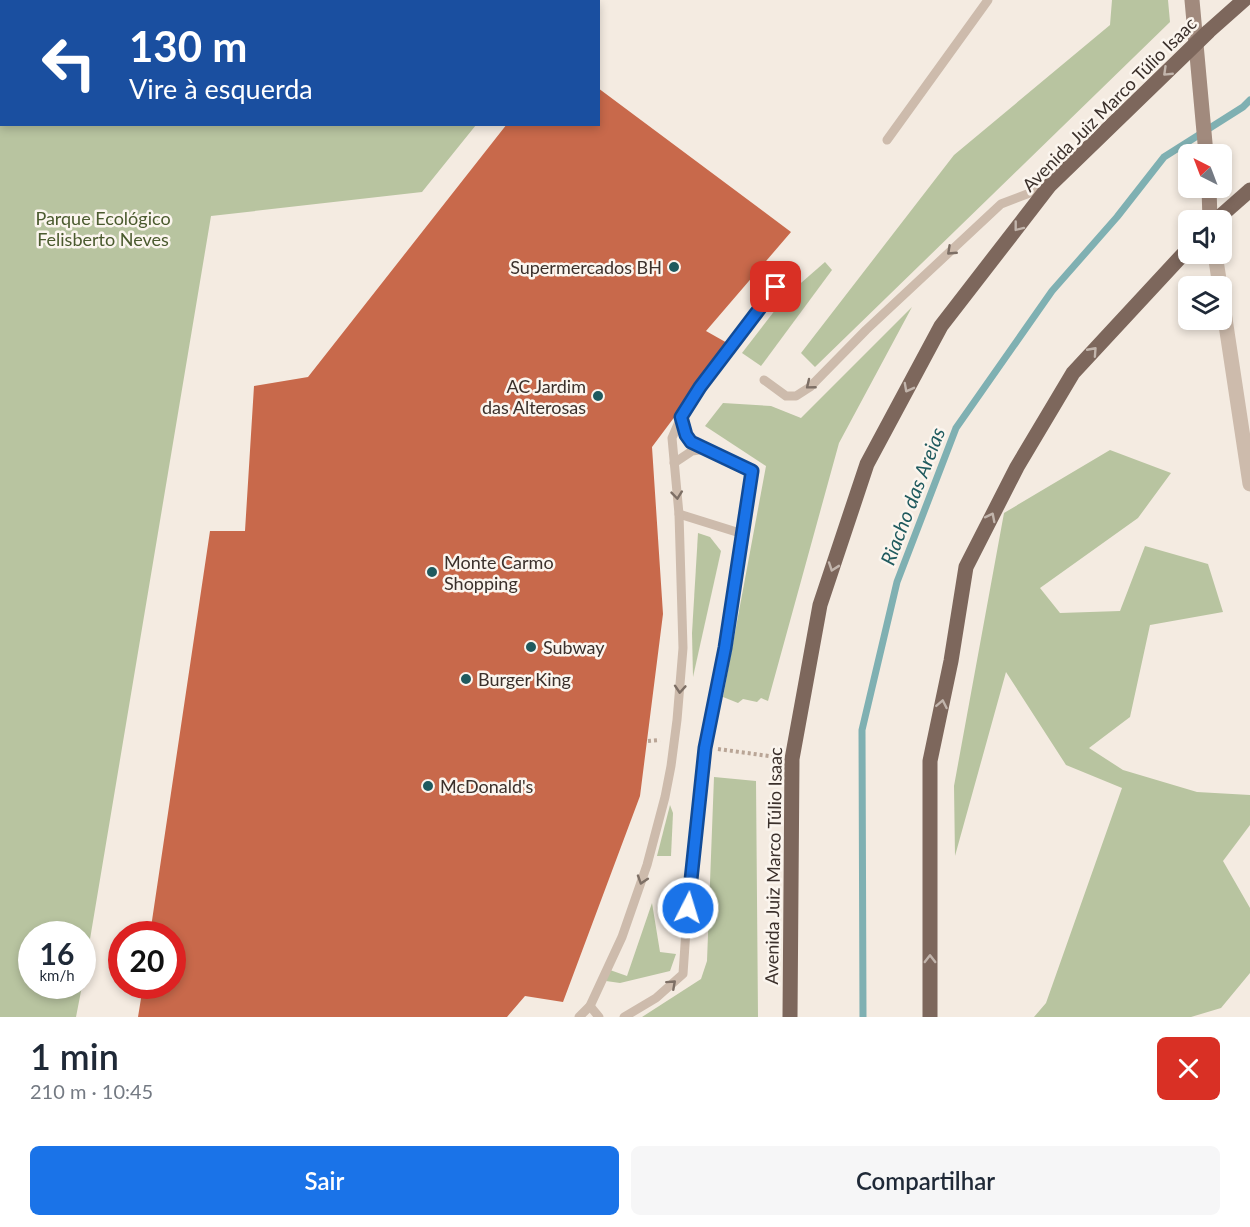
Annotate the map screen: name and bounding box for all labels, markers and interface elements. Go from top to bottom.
street label: Avenida Juiz Marco Túlio Isaac [1017,12,1201,196]
text: 130 m [129,21,247,71]
icon: left [30,24,108,102]
one-way arrow [1164,65,1175,76]
text: Vire à esquerda [129,72,313,105]
north arrow [1178,144,1232,198]
map controls [1178,144,1232,330]
park label: Parque Ecológico Felisberto Neves [35,207,171,250]
button: sound [1178,210,1232,264]
one-way arrow [1014,221,1025,232]
one-way arrow [947,244,958,255]
place label: Supermercados BH [510,256,662,278]
marker: Supermercados BH [667,260,681,274]
pin [750,261,801,312]
icon: arrive [759,270,792,303]
button: layers [1178,276,1232,330]
one-way arrow [1086,348,1097,358]
place label: AC Jardim das Alterosas [482,375,586,418]
one-way arrow [806,378,817,389]
one-way arrow [904,382,915,392]
marker: AC Jardim das Alterosas [591,389,605,403]
water label: Riacho das Areias [875,424,949,568]
one-way arrow [670,490,683,499]
one-way arrow [984,512,996,523]
place label: Monte Carmo Shopping [444,551,554,594]
one-way arrow [827,561,840,572]
marker: Monte Carmo Shopping [425,565,439,579]
place label: Subway [543,636,605,658]
marker: Subway [524,640,538,654]
place label: Burger King [478,668,571,690]
marker: Burger King [459,672,473,686]
one-way arrow [673,685,686,694]
one-way arrow [935,699,948,709]
street label: Avenida Juiz Marco Túlio Isaac [760,747,786,985]
place label: McDonald's [440,775,534,797]
marker: McDonald's [421,779,435,793]
one-way arrow [637,874,649,885]
position arrow [656,876,720,940]
speed limit sign: 20 [108,921,186,999]
text: 16 [40,935,74,971]
one-way arrow [924,954,936,963]
text: km/h [39,966,75,984]
one-way arrow [665,980,676,991]
text: 1 min [30,1034,119,1078]
button: close [1157,1037,1220,1100]
text: 210 m · 10:45 [30,1079,153,1103]
button: Sair [30,1146,619,1215]
button: Compartilhar [631,1146,1220,1215]

